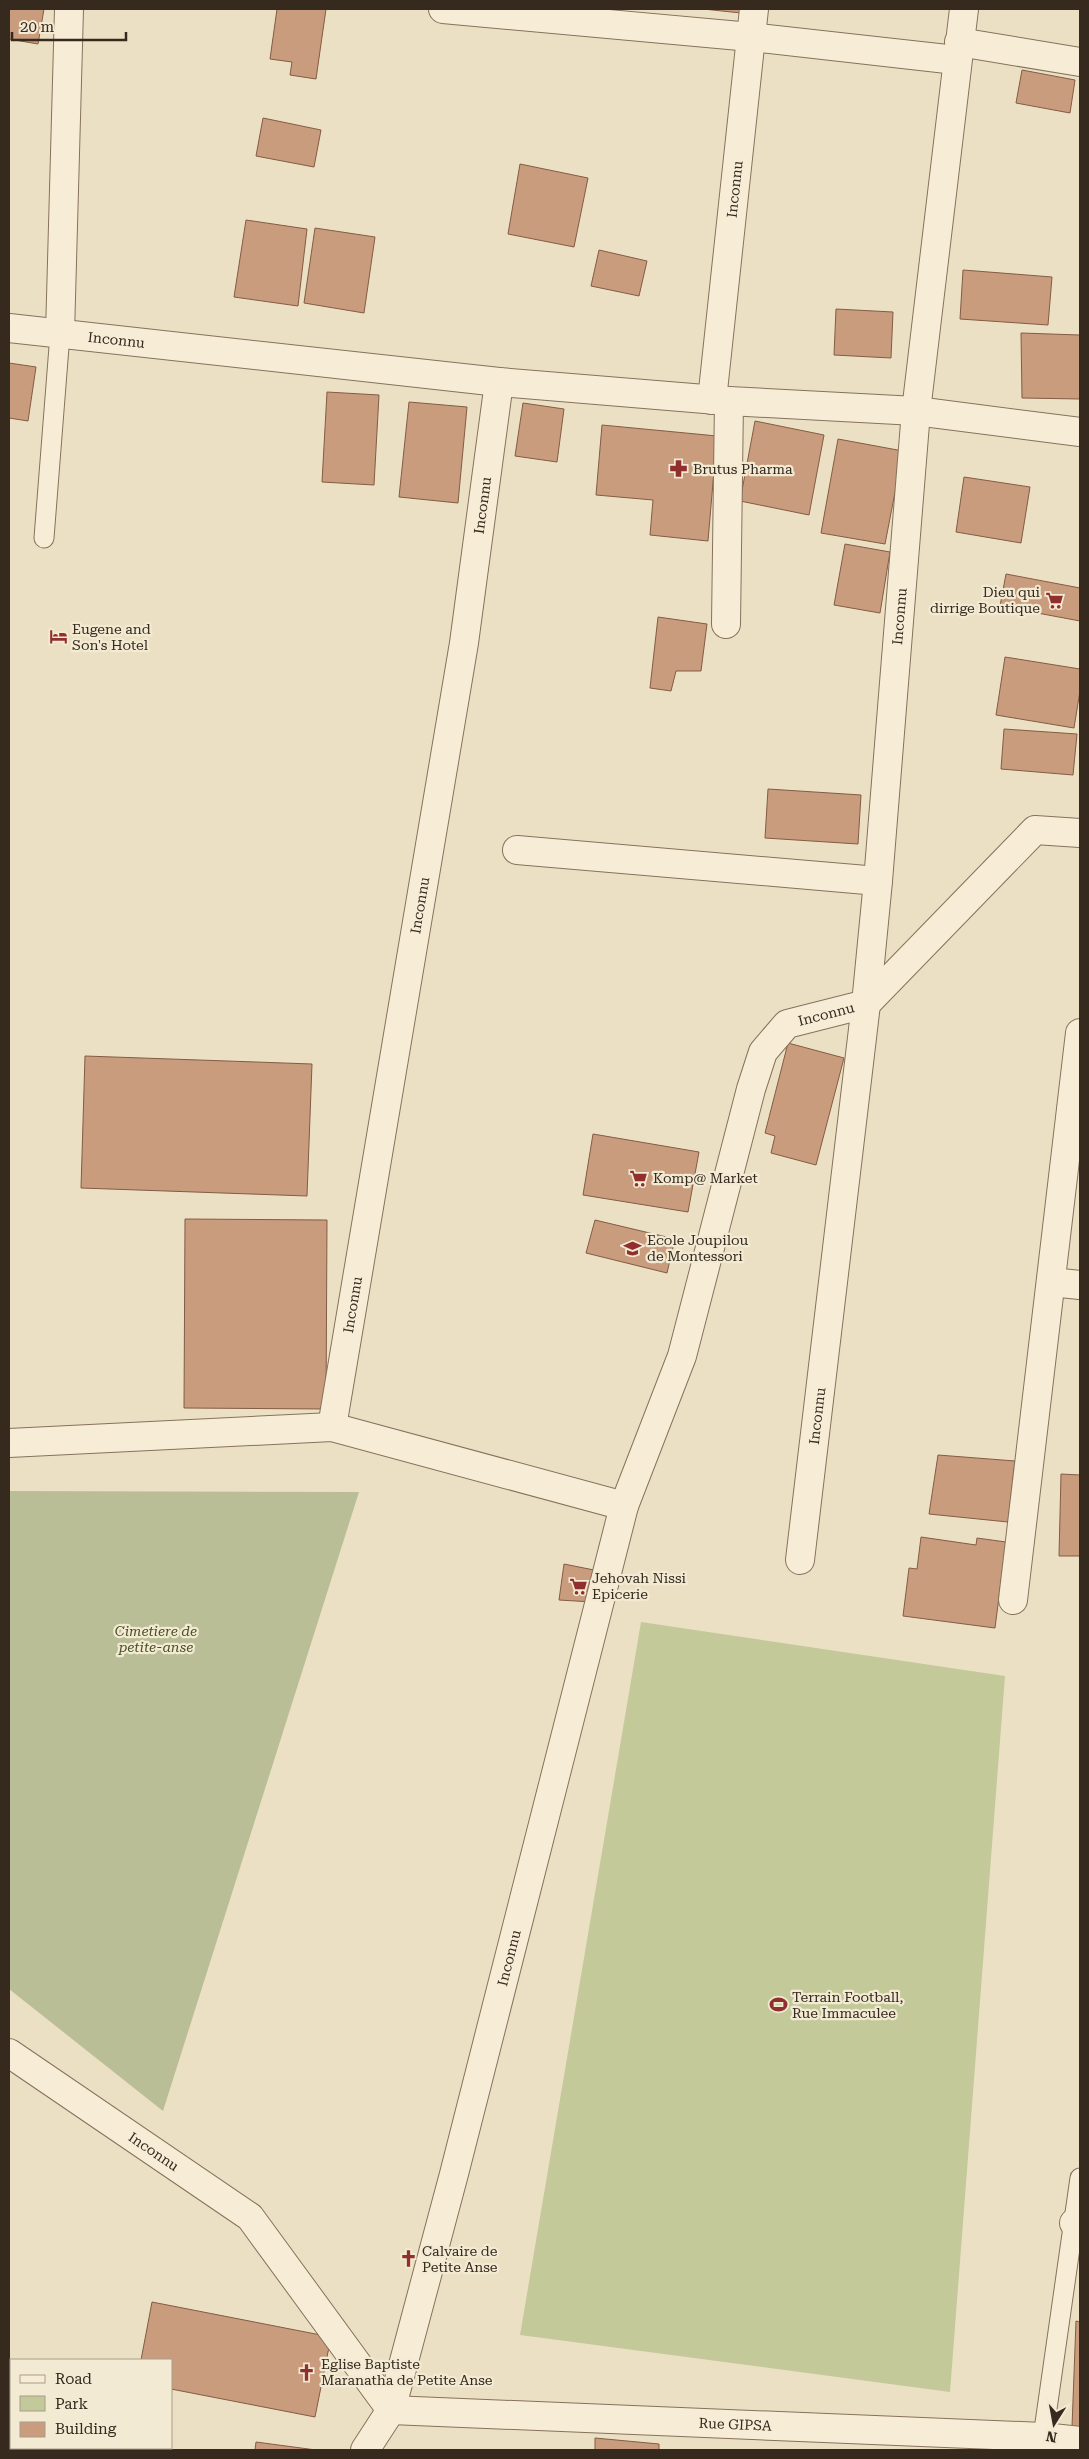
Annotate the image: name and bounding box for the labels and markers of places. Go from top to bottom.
pharmacy icon: Brutus Pharma [669,459,689,479]
place label: Brutus Pharma [693,461,793,477]
place label: Dieu qui dirrige Boutique [930,584,1041,616]
supermarket icon: Dieu qui dirrige Boutique [1044,590,1064,610]
place label: Eugene and Son's Hotel [72,621,151,653]
hotel icon: Eugene and Son's Hotel [48,627,68,647]
supermarket icon: Komp@ Market [629,1168,649,1188]
place label: Komp@ Market [653,1170,758,1186]
place label: Ecole Joupilou de Montessori [647,1232,749,1264]
school or university icon: Ecole Joupilou de Montessori [623,1238,643,1258]
place label: Jehovah Nissi Epicerie [592,1570,687,1602]
supermarket icon: Jehovah Nissi Epicerie [568,1576,588,1596]
place label: Terrain Football, Rue Immaculee [792,1989,903,2021]
sports icon: Terrain Football, Rue Immaculee [768,1995,788,2015]
place label: Calvaire de Petite Anse [422,2243,498,2275]
church icon: Calvaire de Petite Anse [398,2249,418,2269]
place label: Eglise Baptiste Maranatha de Petite Anse [321,2356,493,2388]
church icon: Eglise Baptiste Maranatha de Petite Anse [297,2362,317,2382]

